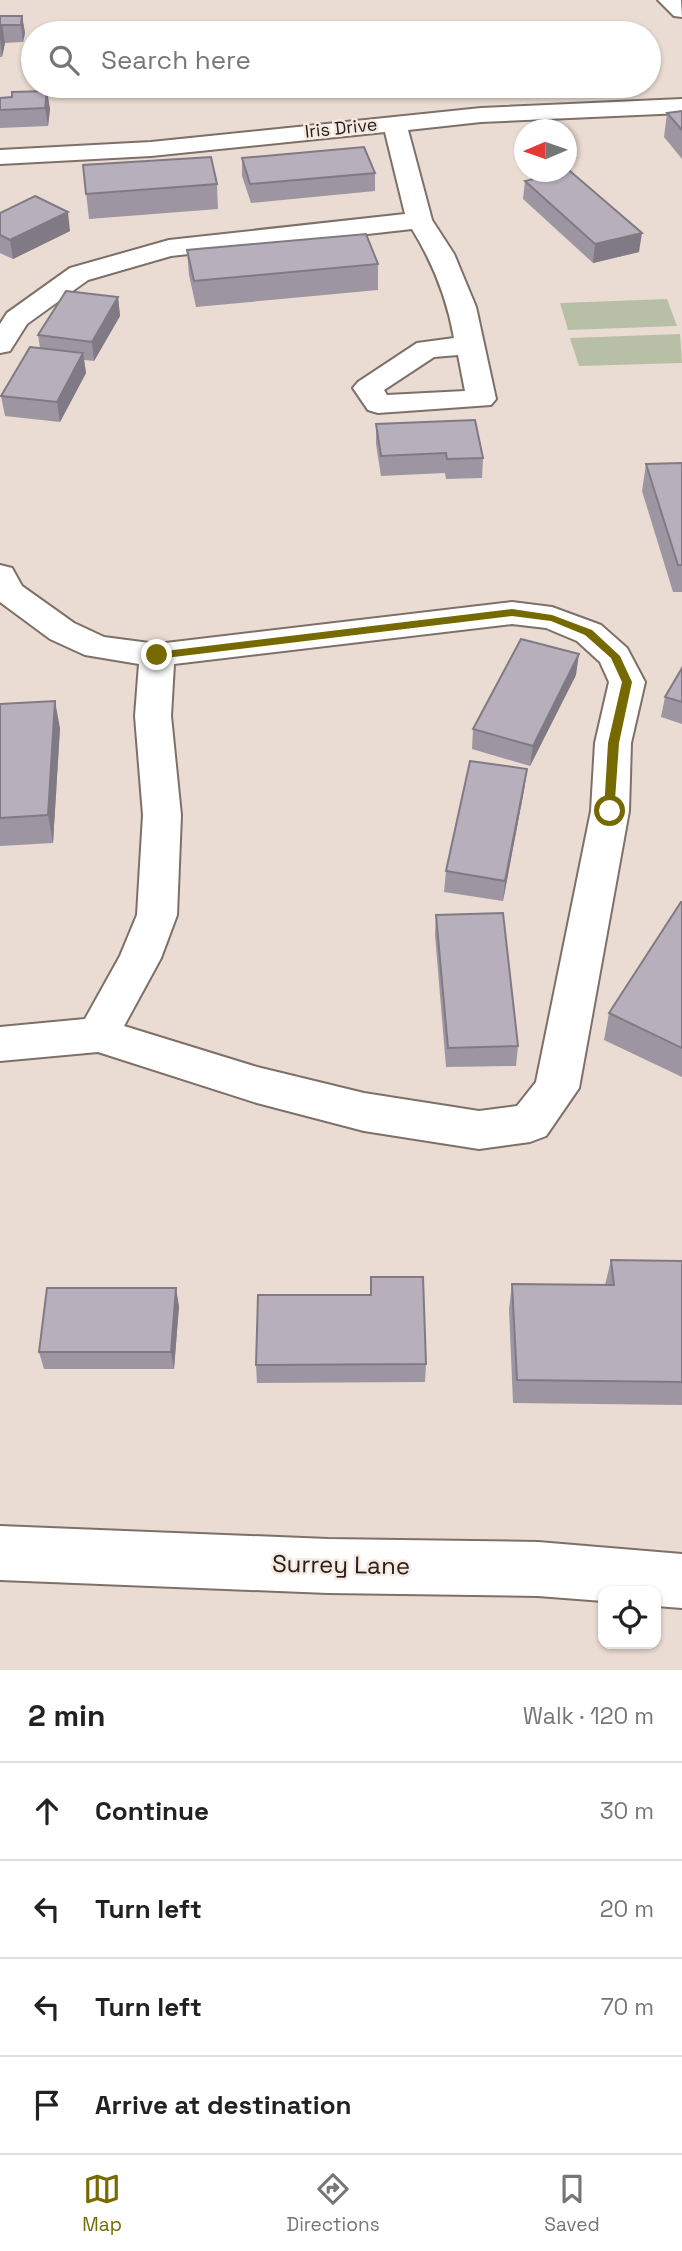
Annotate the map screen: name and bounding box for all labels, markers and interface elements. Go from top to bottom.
search box [21,21,661,98]
icon: search [45,41,83,79]
text: Search here [101,43,251,77]
street label: Iris Drive [304,112,378,143]
north arrow [514,119,577,182]
route end [141,639,172,670]
route start [594,795,625,826]
street label: Surrey Lane [272,1548,410,1581]
map controls [598,1586,661,1649]
button: locate [598,1586,661,1649]
text: 2 min [28,1696,106,1735]
text: Walk · 120 m [523,1701,654,1731]
icon: ahead [28,1792,66,1830]
text: Continue [95,1794,209,1828]
text: 30 m [600,1796,654,1826]
icon: left [28,1890,66,1928]
text: Turn left [95,1892,202,1926]
text: 20 m [600,1894,654,1924]
icon: left [28,1988,66,2026]
text: Turn left [95,1990,202,2024]
text: 70 m [601,1992,654,2022]
icon: arrive [28,2086,66,2124]
text: Arrive at destination [95,2088,352,2122]
tab: Map [82,2170,122,2237]
tab: Directions [287,2170,380,2237]
tab: Saved [544,2170,600,2237]

